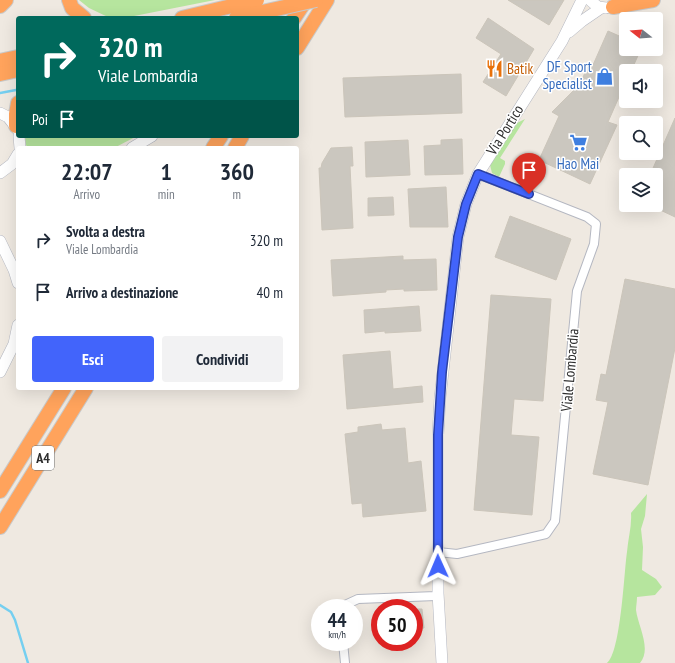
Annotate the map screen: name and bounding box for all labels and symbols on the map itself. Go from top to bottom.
north arrow [619,12,663,56]
place label: DF Sport Specialist [542,57,592,93]
restaurant icon: Batik [484,59,504,79]
place label: Batik [507,59,533,78]
shop icon: DF Sport Specialist [595,66,615,86]
street label: Via Portico [481,101,527,159]
supermarket icon: Hao Mai [568,133,588,153]
pin [512,153,546,194]
place label: Hao Mai [557,154,599,173]
street label: Viale Lombardia [556,328,583,413]
road number: A4 [32,446,54,470]
position arrow [417,545,459,587]
speed limit sign: 50 [371,599,423,651]

